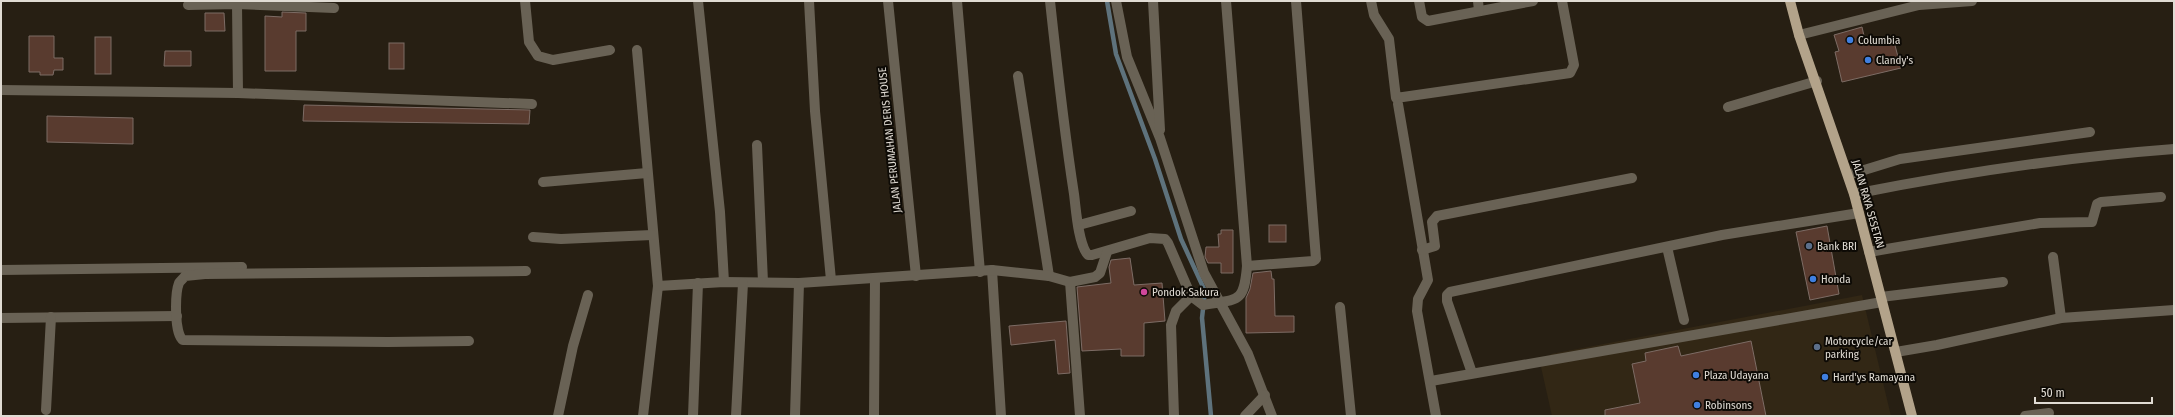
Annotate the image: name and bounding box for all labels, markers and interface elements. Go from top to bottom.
place label: Columbia [1858,34,1900,47]
marker: Columbia [1845,35,1855,45]
place label: Clandy's [1876,54,1913,67]
marker: Clandy's [1863,55,1873,65]
street label: JALAN PERUMAHAN DERIS HOUSE [876,67,904,213]
street label: JALAN RAYA SESETAN [1849,158,1887,250]
place label: Bank BRI [1817,240,1857,253]
marker: Bank BRI [1804,241,1814,251]
place label: Honda [1821,273,1851,286]
marker: Honda [1808,274,1818,284]
place label: Pondok Sakura [1152,286,1219,299]
marker: Pondok Sakura [1139,287,1149,297]
place label: Motorcycle/car parking [1825,335,1893,361]
marker: Motorcycle/car parking [1812,342,1822,352]
place label: Plaza Udayana [1704,369,1769,382]
marker: Plaza Udayana [1691,370,1701,380]
place label: Hard'ys Ramayana [1833,371,1915,384]
marker: Hard'ys Ramayana [1820,372,1830,382]
scale bar [2035,379,2152,405]
text: 50 m [2041,386,2065,400]
place label: Robinsons [1705,399,1752,412]
marker: Robinsons [1692,400,1702,410]

